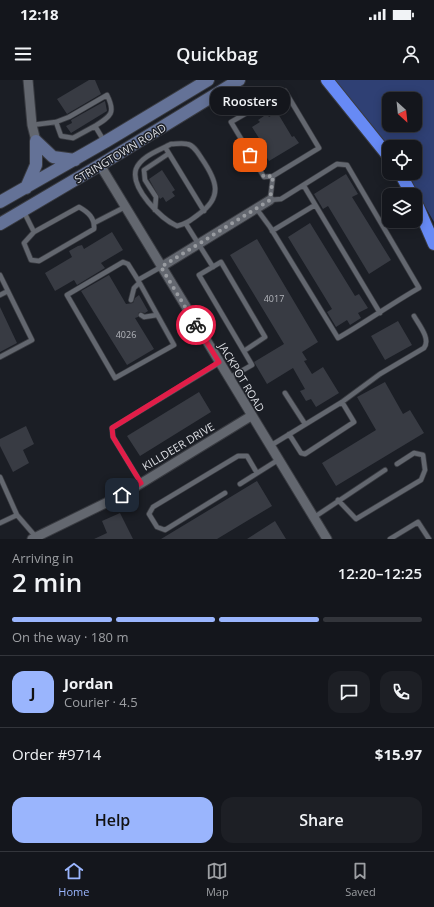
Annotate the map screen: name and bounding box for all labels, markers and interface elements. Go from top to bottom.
text: 12:18 [20,4,59,24]
text: Quickbag [176,42,258,66]
icon: menu [12,43,34,65]
icon: person [400,43,422,65]
callout: Roosters [210,87,290,115]
text: Roosters [222,92,278,110]
north arrow [382,92,422,132]
map controls [382,92,422,228]
street label: STRINGTOWN ROAD [71,120,169,186]
pin [233,138,267,172]
button: locate [382,140,422,180]
icon: bag [239,144,261,166]
button: layers [382,188,422,228]
house number: 4017 [264,292,284,305]
courier [176,305,216,345]
icon: bike [185,314,207,336]
house number: 4026 [116,328,136,341]
street label: JACKPOT ROAD [215,339,269,414]
street label: KILLDEER DRIVE [139,419,217,473]
pin [105,478,139,512]
icon: home [111,484,133,506]
text: Arriving in [12,549,74,567]
text: 12:20–12:25 [338,563,422,583]
text: 2 min [12,564,82,600]
text: On the way · 180 m [12,628,128,646]
button: chat [328,671,370,713]
button: phone [380,671,422,713]
text: Jordan [64,673,113,693]
text: J [31,682,35,702]
text: Courier · 4.5 [64,693,138,711]
text: Order #9714 [12,744,101,764]
text: $15.97 [375,744,422,764]
button: Help [12,797,213,843]
button: Share [221,797,422,843]
tab: Home [58,860,89,899]
tab: Map [206,860,229,899]
tab: Saved [345,860,376,899]

